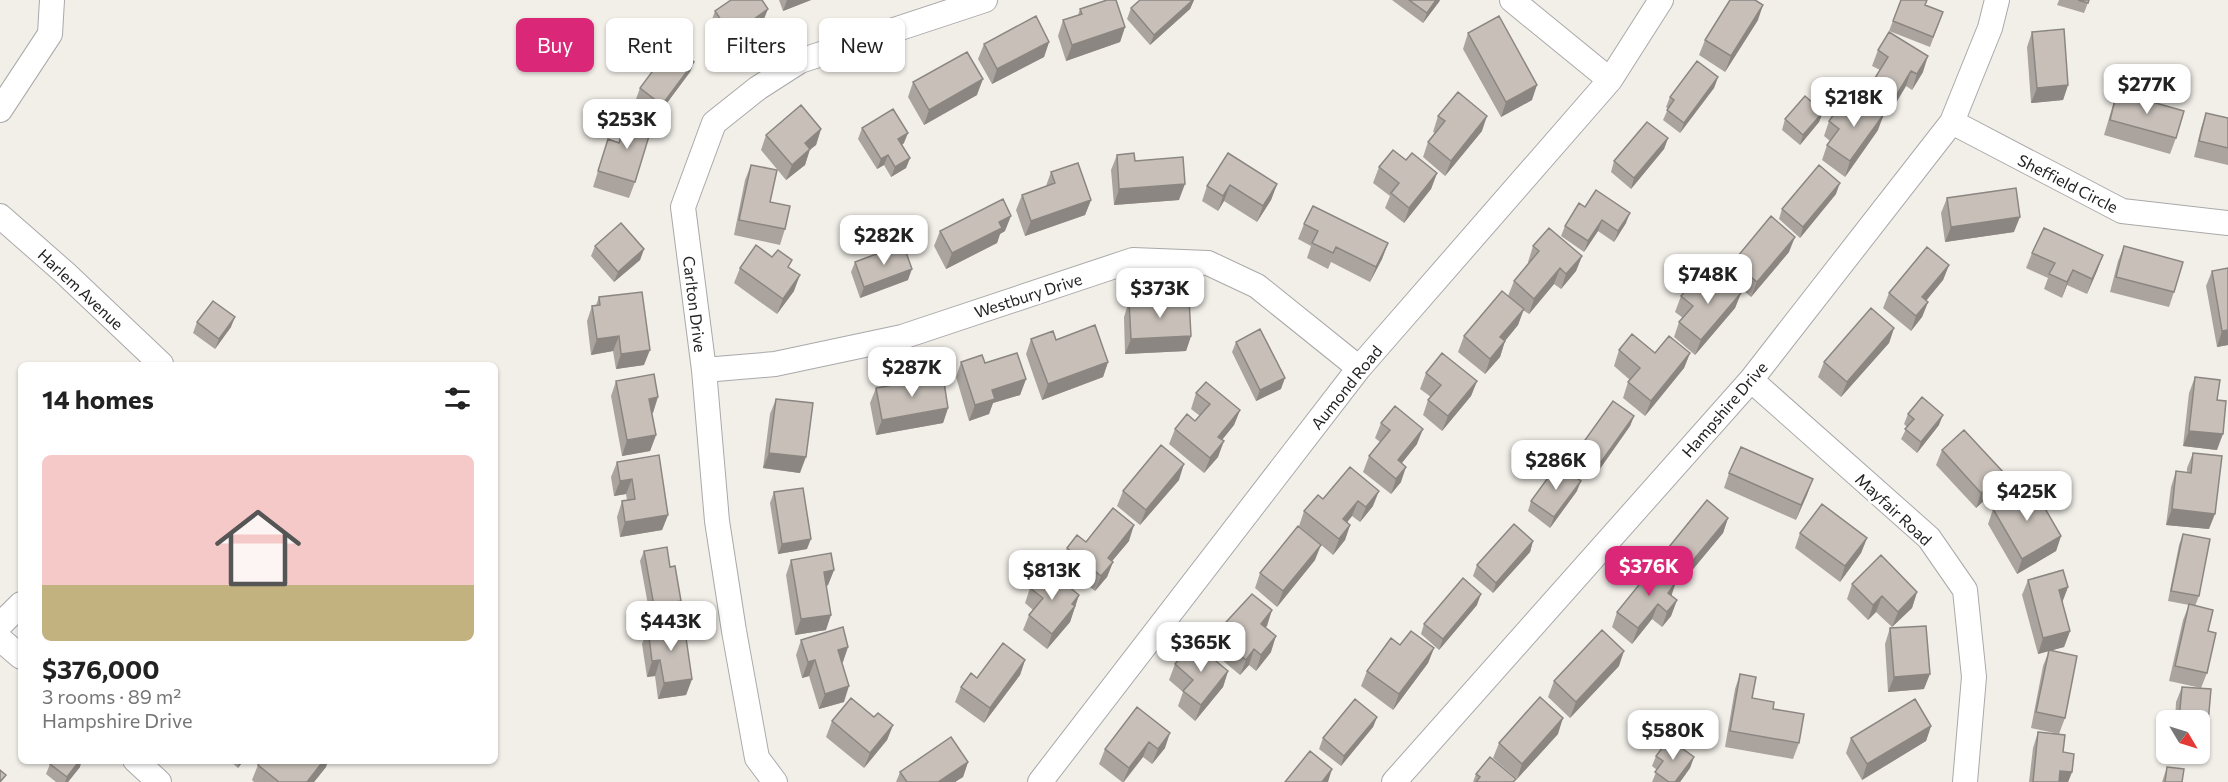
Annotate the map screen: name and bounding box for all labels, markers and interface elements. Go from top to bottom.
chip: Buy [516,18,594,72]
chip: Rent [606,18,693,72]
chip: Filters [705,18,807,72]
chip: New [819,18,905,72]
pin: $277K [2105,64,2189,115]
text: $277K [2118,71,2176,95]
pin: $218K [1812,77,1896,128]
text: $218K [1825,84,1883,108]
pin: $253K [585,99,669,150]
text: $253K [597,106,657,130]
street label: Sheffield Circle [2015,150,2121,216]
pin: $282K [842,215,926,266]
text: $282K [854,222,914,246]
street label: Harlem Avenue [34,245,128,333]
pin: $748K [1666,254,1750,305]
street label: Carlton Drive [680,255,710,353]
text: $748K [1678,261,1738,285]
pin: $373K [1118,268,1202,319]
street label: Westbury Drive [972,269,1084,321]
text: $373K [1130,275,1190,299]
street label: Aumond Road [1306,341,1386,433]
pin: $287K [870,347,954,398]
text: $287K [882,354,942,378]
street label: Hampshire Drive [1677,357,1771,461]
icon: filters [441,382,474,415]
text: 14 homes [42,383,154,414]
pin: $286K [1514,440,1598,491]
text: $286K [1525,447,1587,471]
street label: Mayfair Road [1852,469,1936,549]
pin: $425K [1985,471,2069,522]
text: $425K [1997,478,2057,502]
icon: home [204,494,312,602]
pin: $376K [1607,546,1691,597]
pin: $813K [1010,550,1094,601]
text: $376K [1619,553,1679,577]
text: $813K [1023,557,1081,581]
pin: $443K [629,601,713,652]
text: $443K [640,608,702,632]
pin: $365K [1159,622,1243,673]
text: $365K [1170,629,1232,653]
text: $376,000 [42,653,160,684]
text: 3 rooms · 89 m² [42,684,181,708]
text: Hampshire Drive [42,708,193,732]
pin: $580K [1631,710,1715,761]
north arrow [2156,710,2210,764]
map controls [2156,710,2210,764]
text: $580K [1642,717,1704,741]

